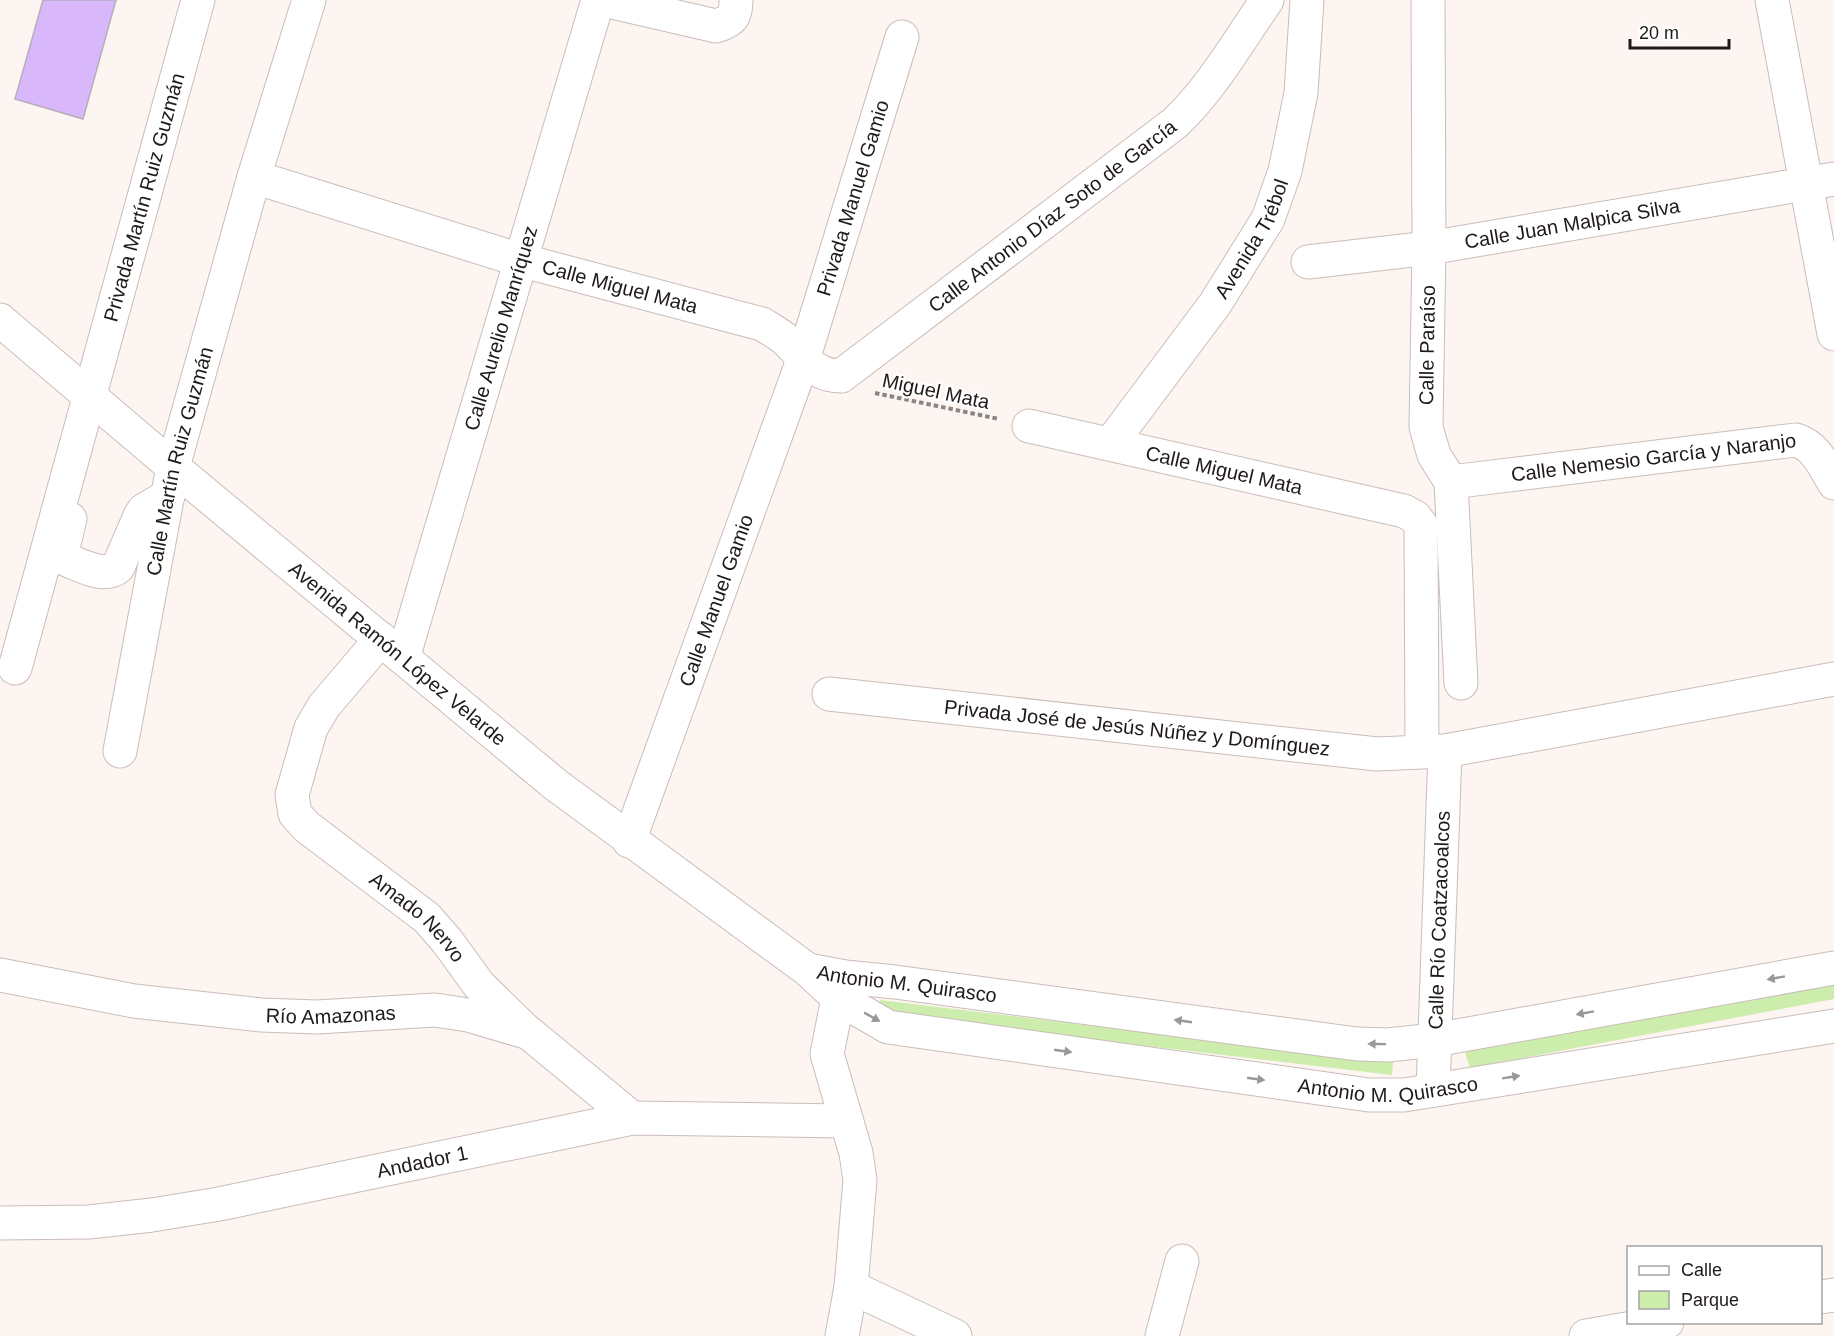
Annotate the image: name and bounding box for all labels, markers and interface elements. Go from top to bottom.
scale bar [1630,12,1729,50]
text: 20 m [1639,23,1679,43]
street label: Privada Martín Ruiz Guzmán [99,71,188,324]
street label: Privada Manuel Gamio [812,97,893,298]
street label: Calle Antonio Díaz Soto de García [924,115,1181,317]
street label: Avenida Trébol [1210,176,1292,302]
street label: Calle Juan Malpica Silva [1463,194,1682,253]
street label: Calle Aurelio Manríquez [460,223,541,433]
street label: Calle Miguel Mata [540,255,701,318]
street label: Calle Paraíso [1415,285,1439,405]
street label: Calle Martín Ruiz Guzmán [142,344,217,577]
street label: Miguel Mata [880,369,992,413]
street label: Calle Nemesio García y Naranjo [1510,429,1797,486]
street label: Calle Miguel Mata [1144,442,1305,499]
street label: Calle Manuel Gamio [675,511,757,689]
street label: Avenida Ramón López Velarde [285,557,511,750]
street label: Privada José de Jesús Núñez y Domínguez [943,696,1331,760]
street label: Calle Río Coatzacoalcos [1424,810,1454,1030]
street label: Amado Nervo [365,868,469,966]
street label: Antonio M. Quirasco [815,961,998,1007]
one-way arrow [1767,974,1786,983]
street label: Río Amazonas [265,1001,396,1028]
one-way arrow [1575,1009,1594,1018]
one-way arrow [864,1012,881,1022]
one-way arrow [1174,1016,1193,1025]
one-way arrow [1367,1040,1386,1049]
one-way arrow [1053,1047,1072,1056]
street label: Antonio M. Quirasco [1296,1072,1479,1107]
one-way arrow [1502,1073,1521,1082]
one-way arrow [1246,1074,1265,1083]
street label: Andador 1 [375,1141,470,1182]
legend [1627,1246,1822,1324]
text: Calle [1681,1260,1722,1280]
text: Parque [1681,1290,1739,1310]

